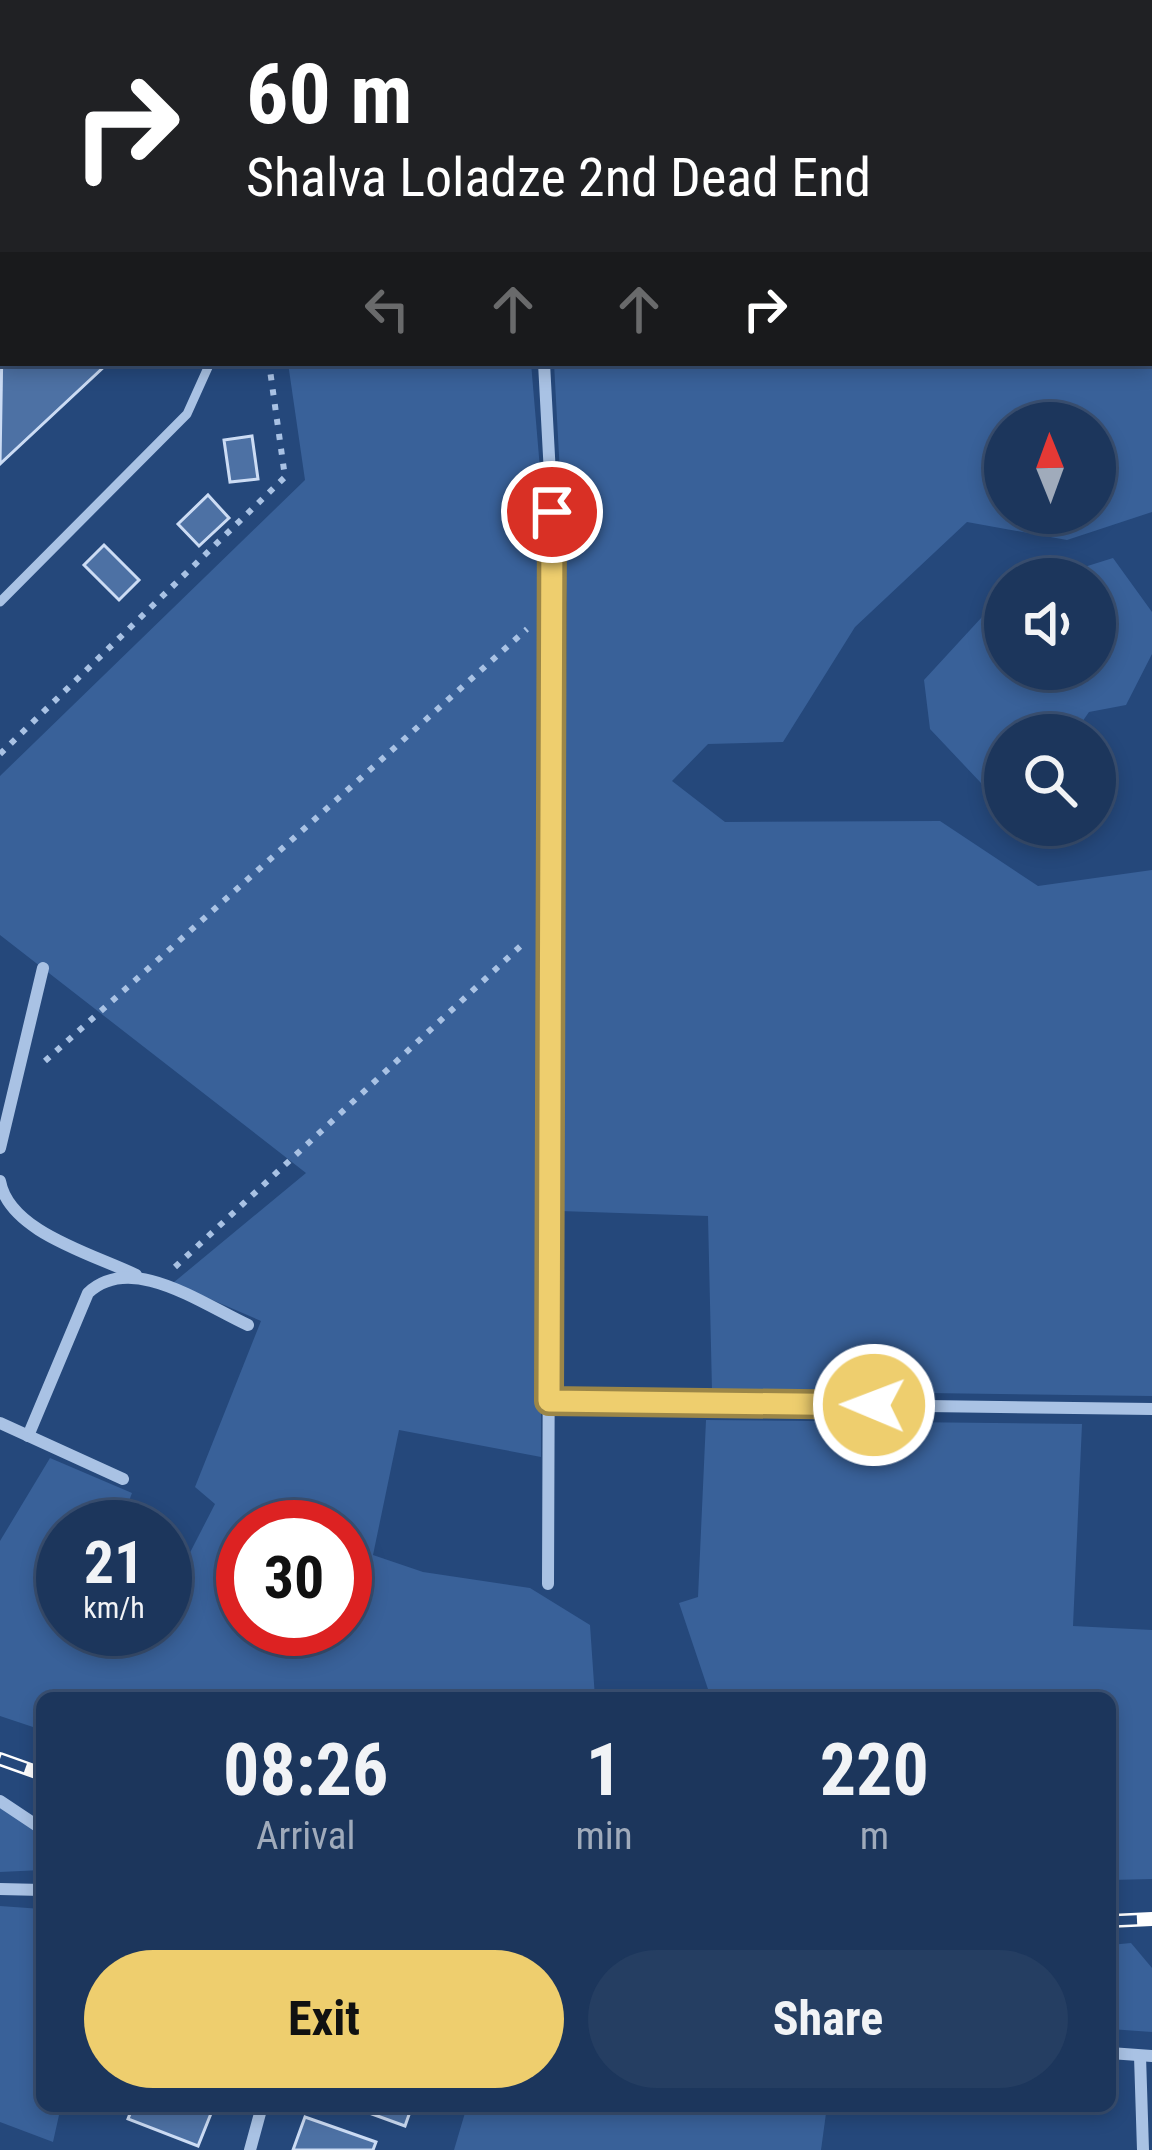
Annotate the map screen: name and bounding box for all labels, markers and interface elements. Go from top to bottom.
text: 60 m [246,45,413,144]
icon: right [48,48,204,204]
text: Shalva Loladze 2nd Dead End [246,146,871,209]
icon: left [354,276,420,342]
icon: ahead [480,276,546,342]
icon: ahead [606,276,672,342]
icon: right [732,276,798,342]
north arrow [984,402,1116,534]
map controls [984,402,1116,846]
pin [501,461,603,563]
icon: arrive [519,479,585,545]
button: sound [984,558,1116,690]
button: search [984,714,1116,846]
position arrow [811,1342,937,1468]
speed limit sign: 30 [216,1500,372,1656]
text: 21 [84,1527,144,1598]
text: km/h [83,1590,145,1625]
text: 08:26 [223,1728,388,1813]
text: 1 [586,1728,622,1813]
text: 220 [820,1728,929,1813]
text: Arrival [256,1813,355,1859]
text: min [575,1813,633,1859]
text: m [860,1813,889,1859]
button: Exit [84,1950,564,2088]
button: Share [588,1950,1068,2088]

